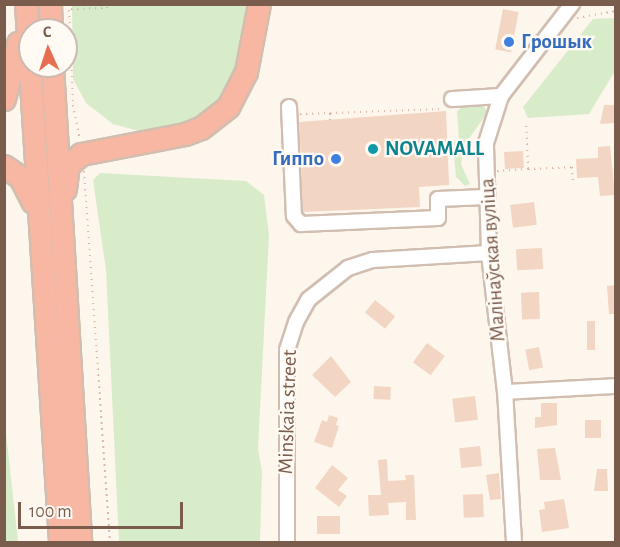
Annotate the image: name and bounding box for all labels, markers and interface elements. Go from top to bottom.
north arrow [18,18,78,78]
text: С [42,24,52,40]
place label: Грошык [521,29,592,55]
marker: Грошык [502,35,516,49]
place label: NOVAMALL [385,136,484,162]
marker: NOVAMALL [366,142,380,156]
place label: Гиппо [272,146,324,172]
marker: Гиппо [329,152,343,166]
street label: Малінаўская вуліца [475,177,511,343]
street label: Minskaia street [273,349,303,475]
scale bar [21,490,186,528]
text: 100 m [29,503,72,521]

